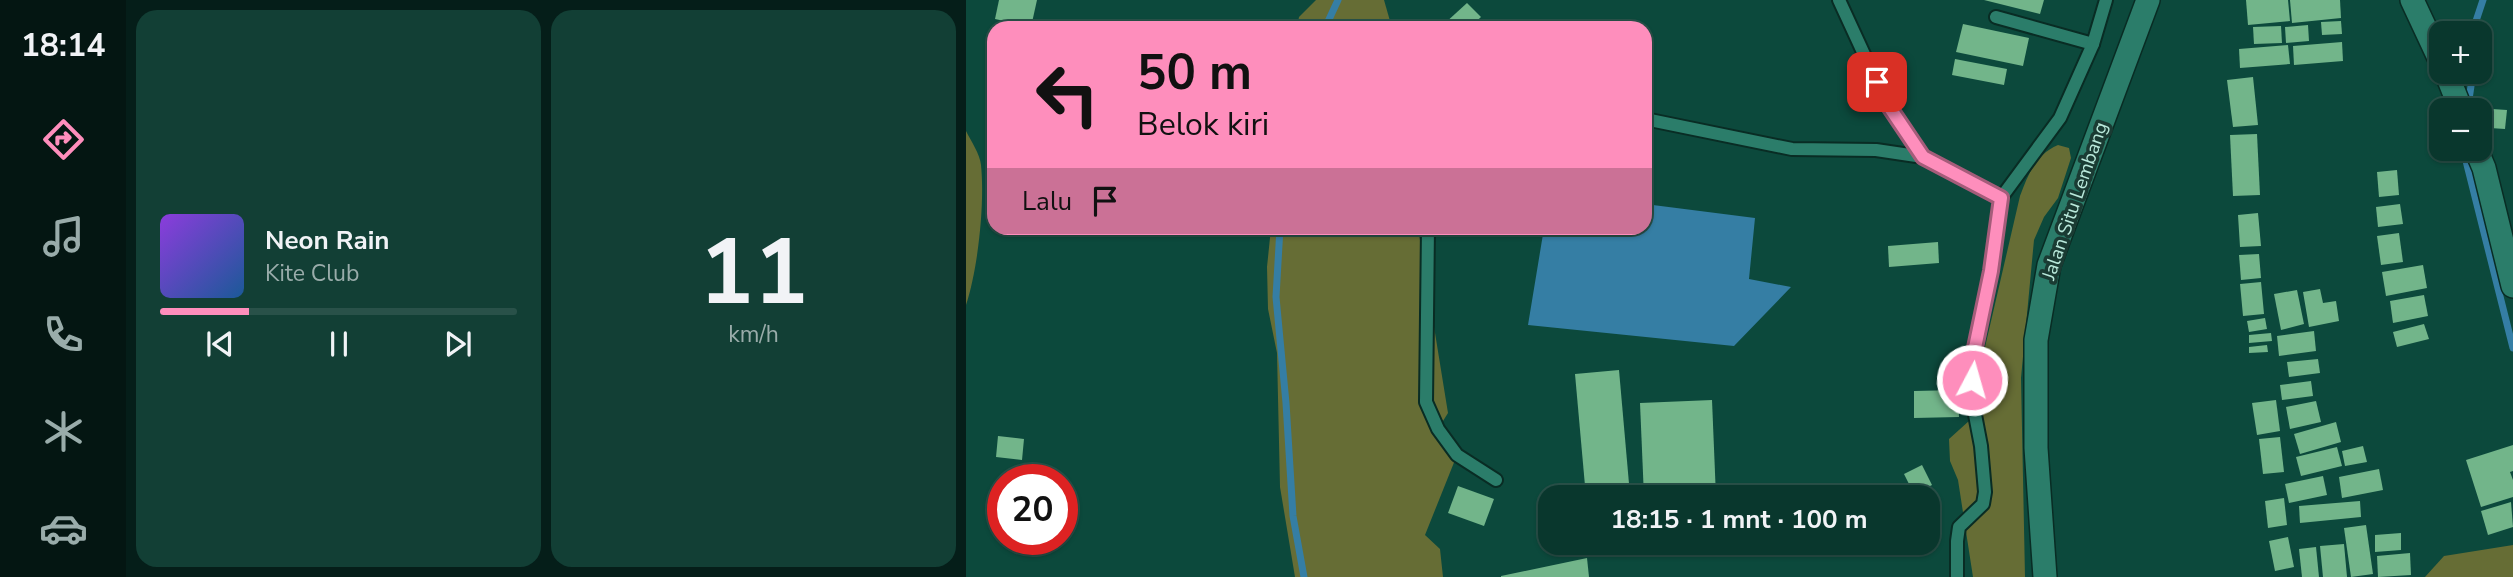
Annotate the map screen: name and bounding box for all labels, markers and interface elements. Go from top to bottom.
map controls [2429,21,2492,161]
button: + [2429,21,2492,84]
text: 18:14 [21,24,105,67]
text: 50 m [1137,39,1252,106]
icon: left [1022,49,1113,140]
pin [1847,52,1907,112]
icon: arrive [1858,63,1896,101]
button: − [2429,98,2492,161]
text: Belok kiri [1137,103,1269,146]
icon: directions [39,115,88,164]
street label: Jalan Situ Lembang [2035,118,2114,284]
icon: arrive [1086,182,1124,220]
text: Lalu [1022,184,1072,219]
text: 11 [699,211,808,335]
icon: music [39,212,88,261]
text: Neon Rain [265,223,390,258]
text: Kite Club [265,258,359,289]
icon: phone [39,310,88,359]
text: km/h [728,319,779,350]
icon: previous [201,325,239,363]
icon: pause [320,325,358,363]
icon: next [439,325,477,363]
position arrow [1935,343,2009,417]
icon: climate [39,407,88,456]
speed limit sign: 20 [987,464,1078,555]
text: 18:15 · 1 mnt · 100 m [1610,502,1868,537]
icon: car [39,504,88,553]

